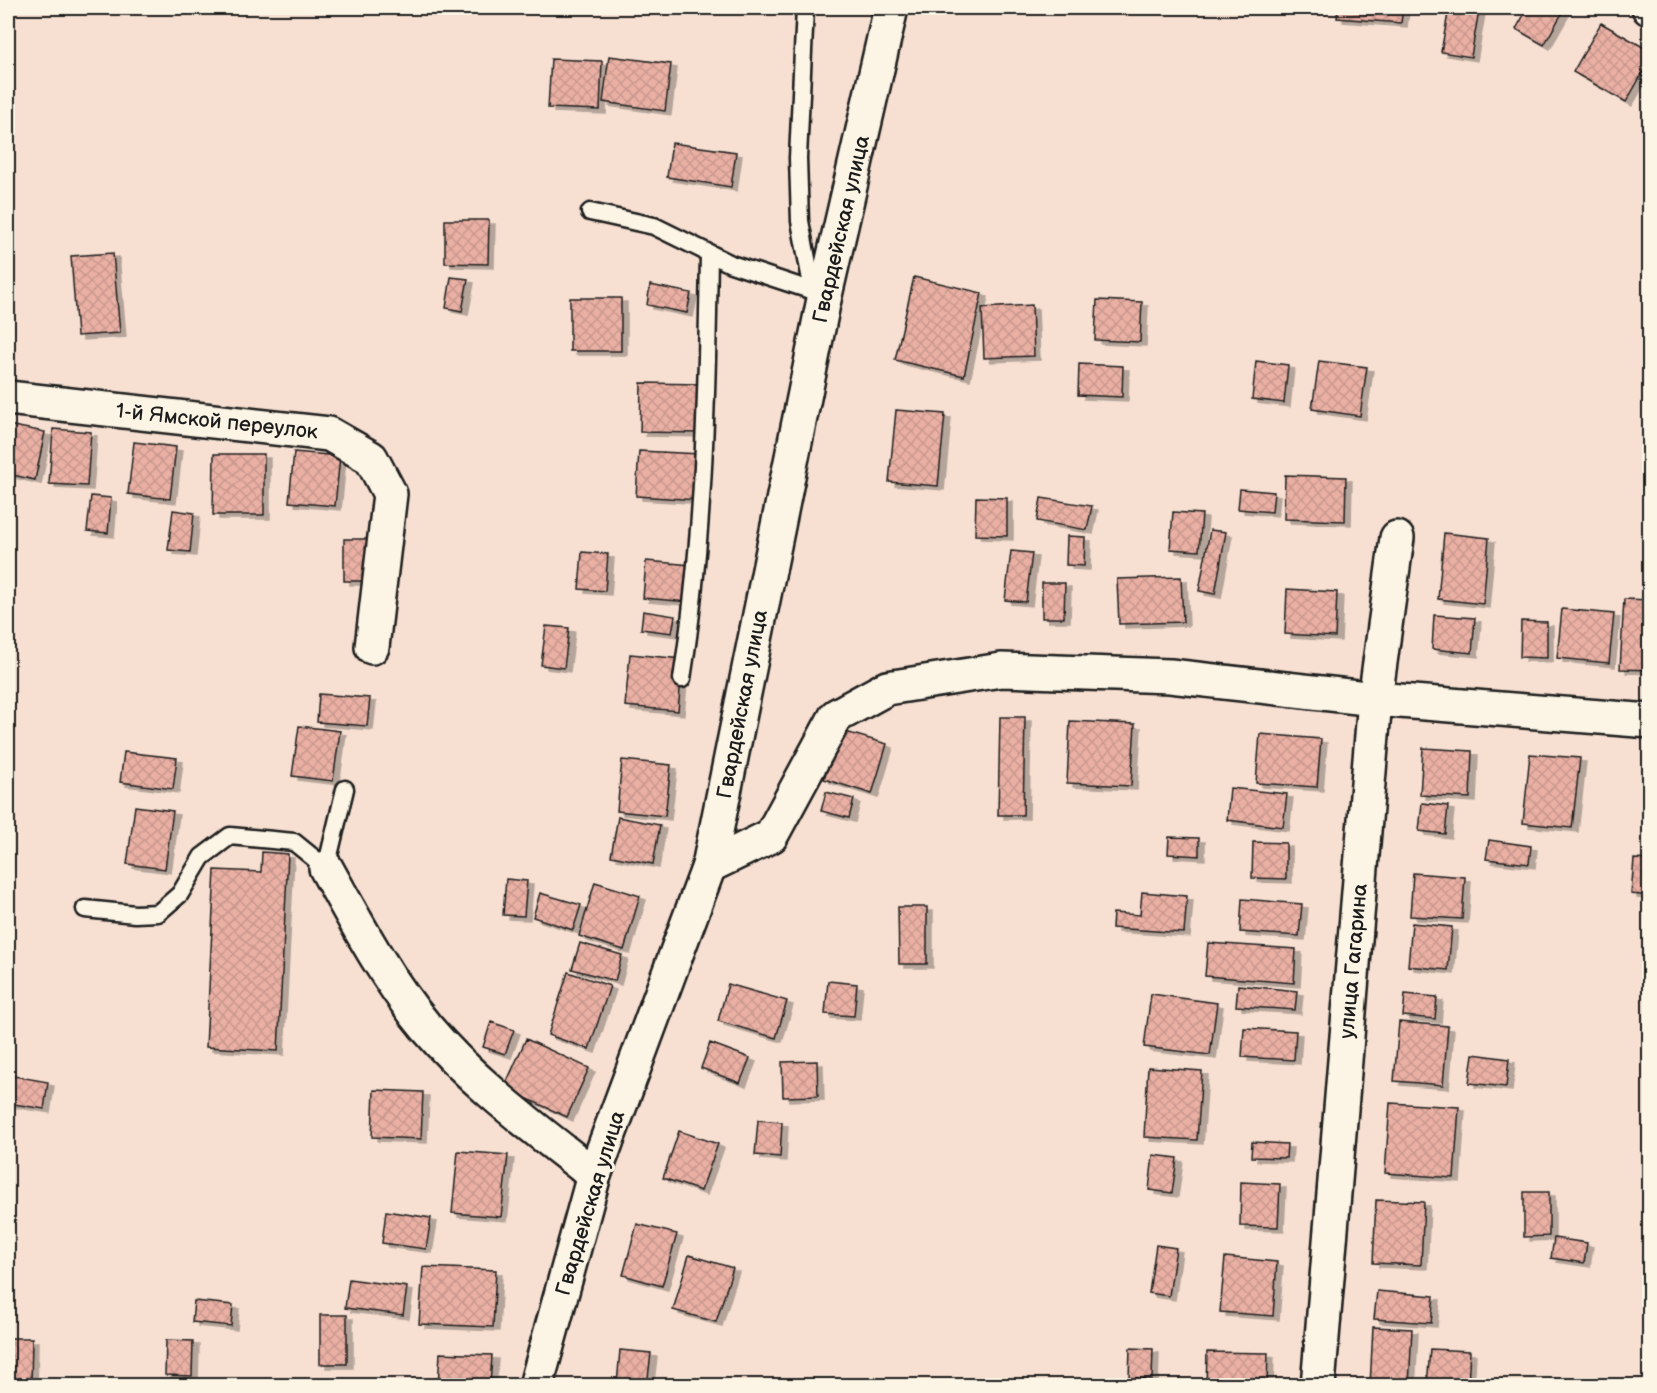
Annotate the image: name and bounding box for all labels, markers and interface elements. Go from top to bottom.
street label: Гвардейская улица [808,132,875,325]
street label: 1-й Ямской переулок [115,398,319,445]
street label: Гвардейская улица [712,607,773,801]
street label: улица Гагарина [1334,882,1373,1040]
street label: Гвардейская улица [551,1107,631,1298]

